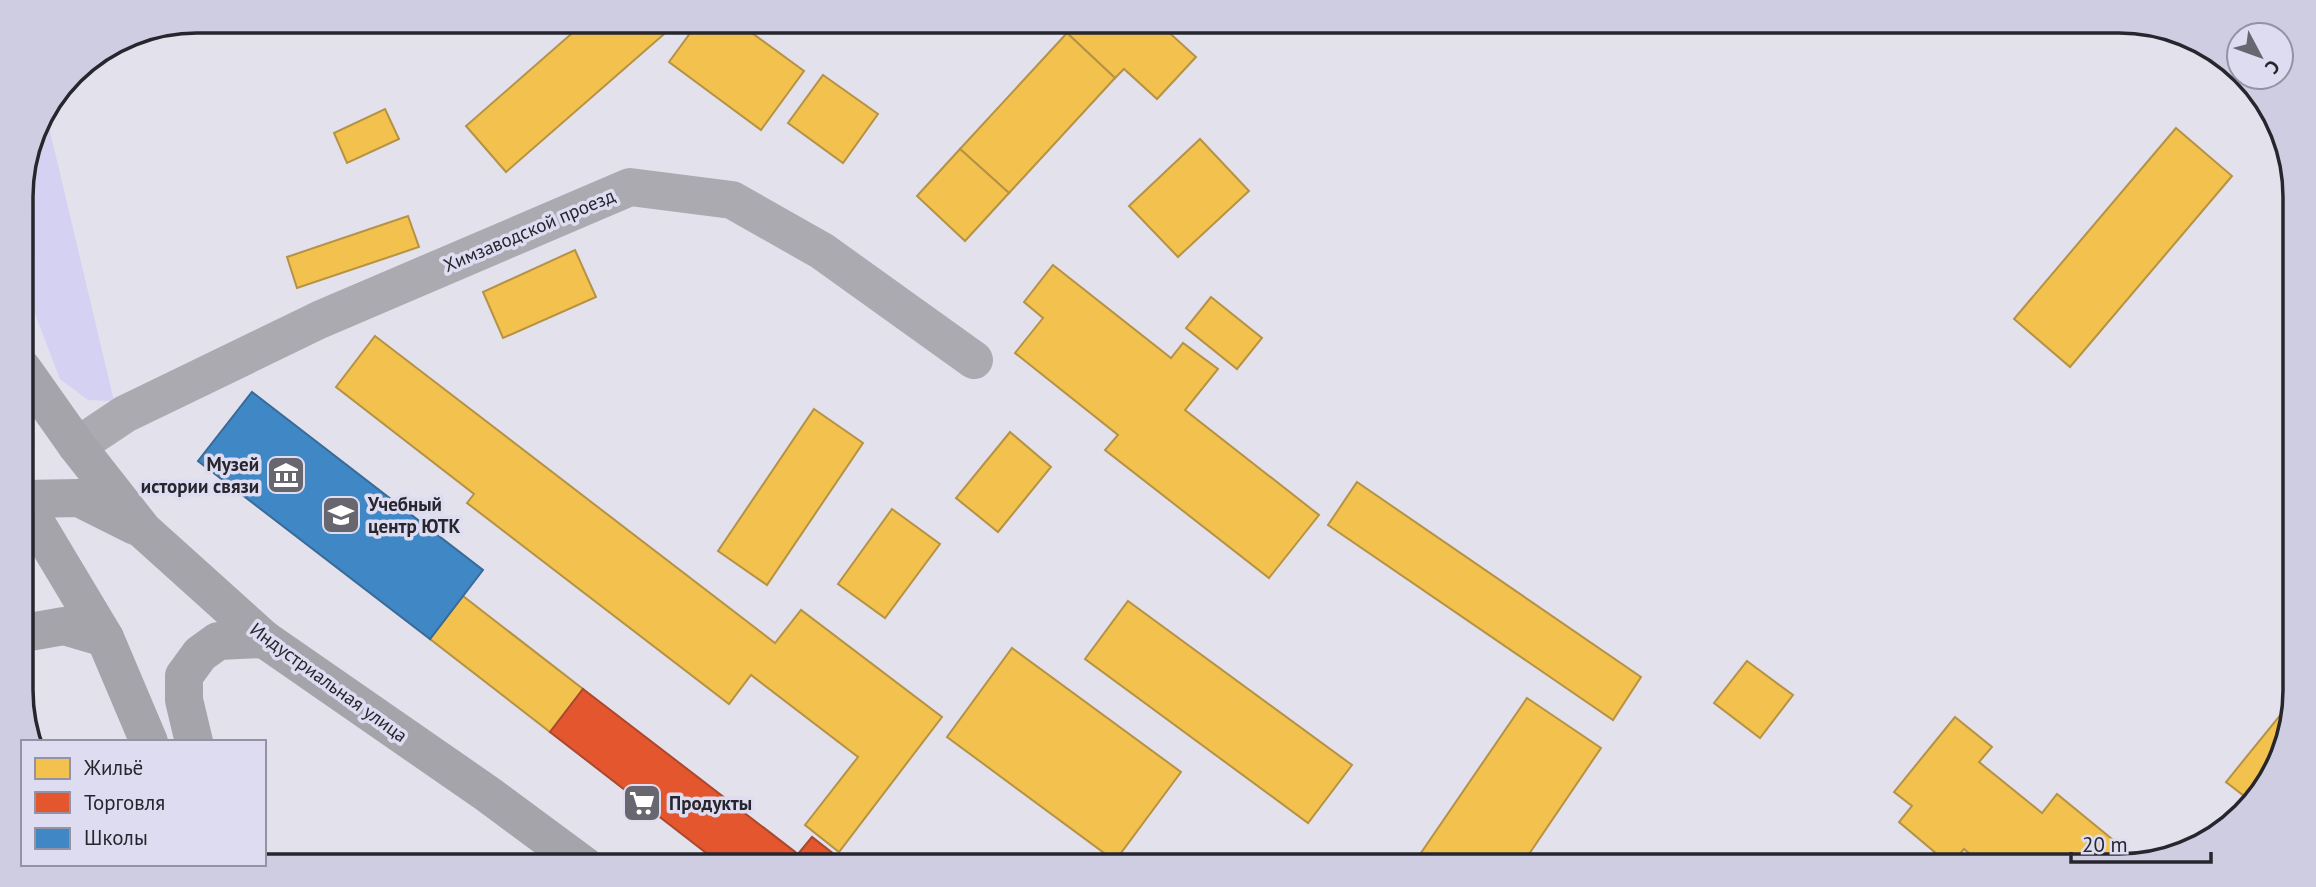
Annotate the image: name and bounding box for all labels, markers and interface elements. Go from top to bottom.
north arrow [2225,21,2295,91]
text: С [2260,55,2285,79]
street label: Химзаводской проезд [440,183,618,277]
place label: Музей истории связи [141,452,259,498]
museum icon: Музей истории связи [265,454,307,496]
place label: Учебный центр ЮТК [367,492,461,538]
school or university icon: Учебный центр ЮТК [320,494,362,536]
street label: Индустриальная улица [246,617,412,747]
legend [21,740,266,866]
text: Жильё [83,754,143,781]
supermarket icon: Продукты [621,782,663,824]
text: Торговля [84,789,165,816]
place label: Продукты [669,791,752,815]
scale bar [2071,820,2211,864]
text: Школы [84,824,148,851]
text: 20 m [2082,831,2128,858]

